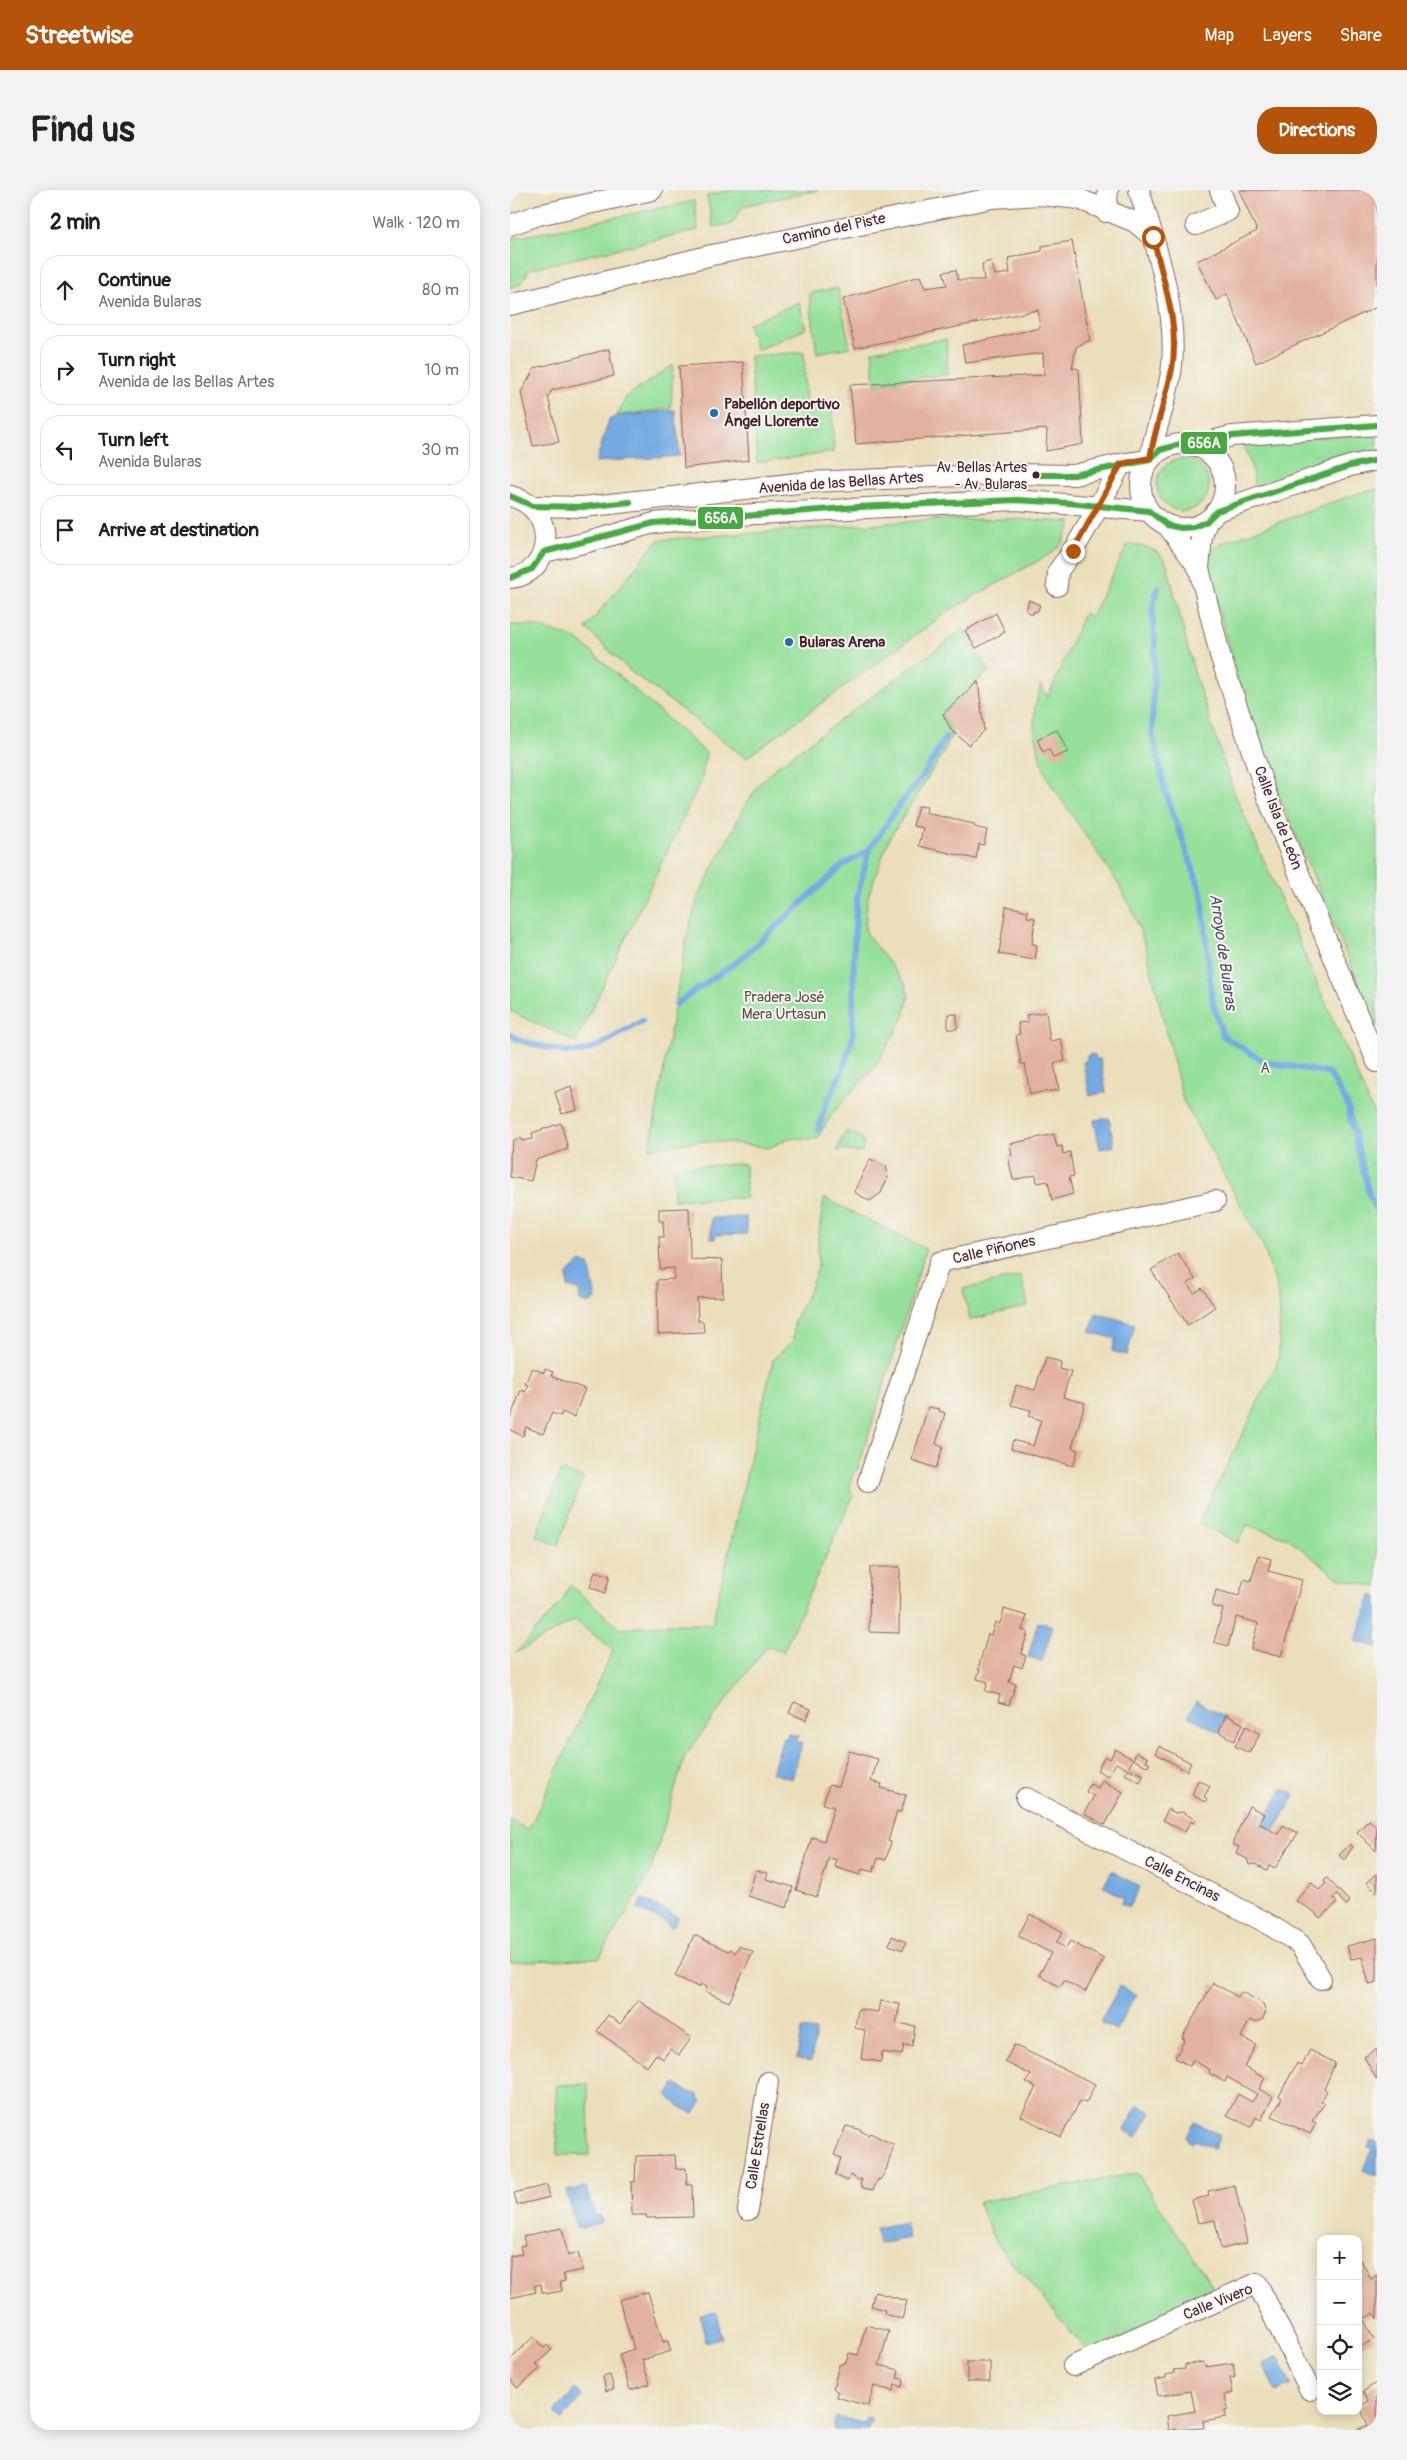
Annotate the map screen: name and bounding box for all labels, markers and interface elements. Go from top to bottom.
text: Streetwise [25,21,133,50]
text: Map [1205,24,1234,47]
text: Layers [1262,24,1312,47]
text: Share [1340,24,1382,47]
button: Directions [1257,107,1377,154]
text: Find us [30,108,135,152]
text: 2 min [50,209,100,236]
street label: Camino del Piste [781,209,888,249]
text: Walk · 120 m [372,213,460,233]
route start [1142,226,1165,249]
text: Continue [98,268,171,292]
icon: ahead [51,276,79,304]
text: 80 m [422,280,459,300]
text: Avenida Bularas [98,292,202,312]
text: Turn right [98,348,176,372]
icon: right [51,356,79,384]
text: 10 m [424,360,459,380]
text: Avenida de las Bellas Artes [98,372,274,392]
place label: Pabellón deportivo Ángel Llorente [724,395,840,431]
marker: Pabellón deportivo Ángel Llorente [708,407,720,419]
text: Turn left [98,428,168,452]
line badge: 656A [1180,431,1228,455]
text: 656A [1188,435,1220,452]
icon: left [51,436,79,464]
text: 30 m [421,440,459,460]
text: Avenida Bularas [98,452,202,472]
place label: Av. Bellas Artes - Av. Bularas [936,459,1028,493]
street label: Avenida de las Bellas Artes [758,468,924,498]
marker: Av. Bellas Artes - Av. Bularas [1031,470,1041,480]
line badge: 656A [697,506,744,530]
text: 656A [705,510,737,527]
icon: arrive [51,516,79,544]
text: Arrive at destination [98,518,259,542]
route end [1062,540,1085,563]
place label: Bularas Arena [799,633,885,652]
marker: Bularas Arena [783,636,795,648]
street label: Calle Isla de León [1250,763,1306,873]
water label: Arroyo de Bularas [1205,893,1241,1013]
park label: Pradera José Mera Urtasun [742,988,826,1024]
park label: A [1260,1059,1270,1078]
street label: Calle Piñones [951,1231,1037,1269]
street label: Calle Encinas [1141,1852,1223,1906]
street label: Calle Estrellas [742,2101,774,2191]
map controls [1317,2235,1362,2415]
button: + [1317,2235,1362,2280]
street label: Calle Vivero [1180,2279,1256,2325]
button: − [1317,2280,1362,2325]
button: locate [1317,2325,1362,2370]
button: layers [1317,2370,1362,2415]

